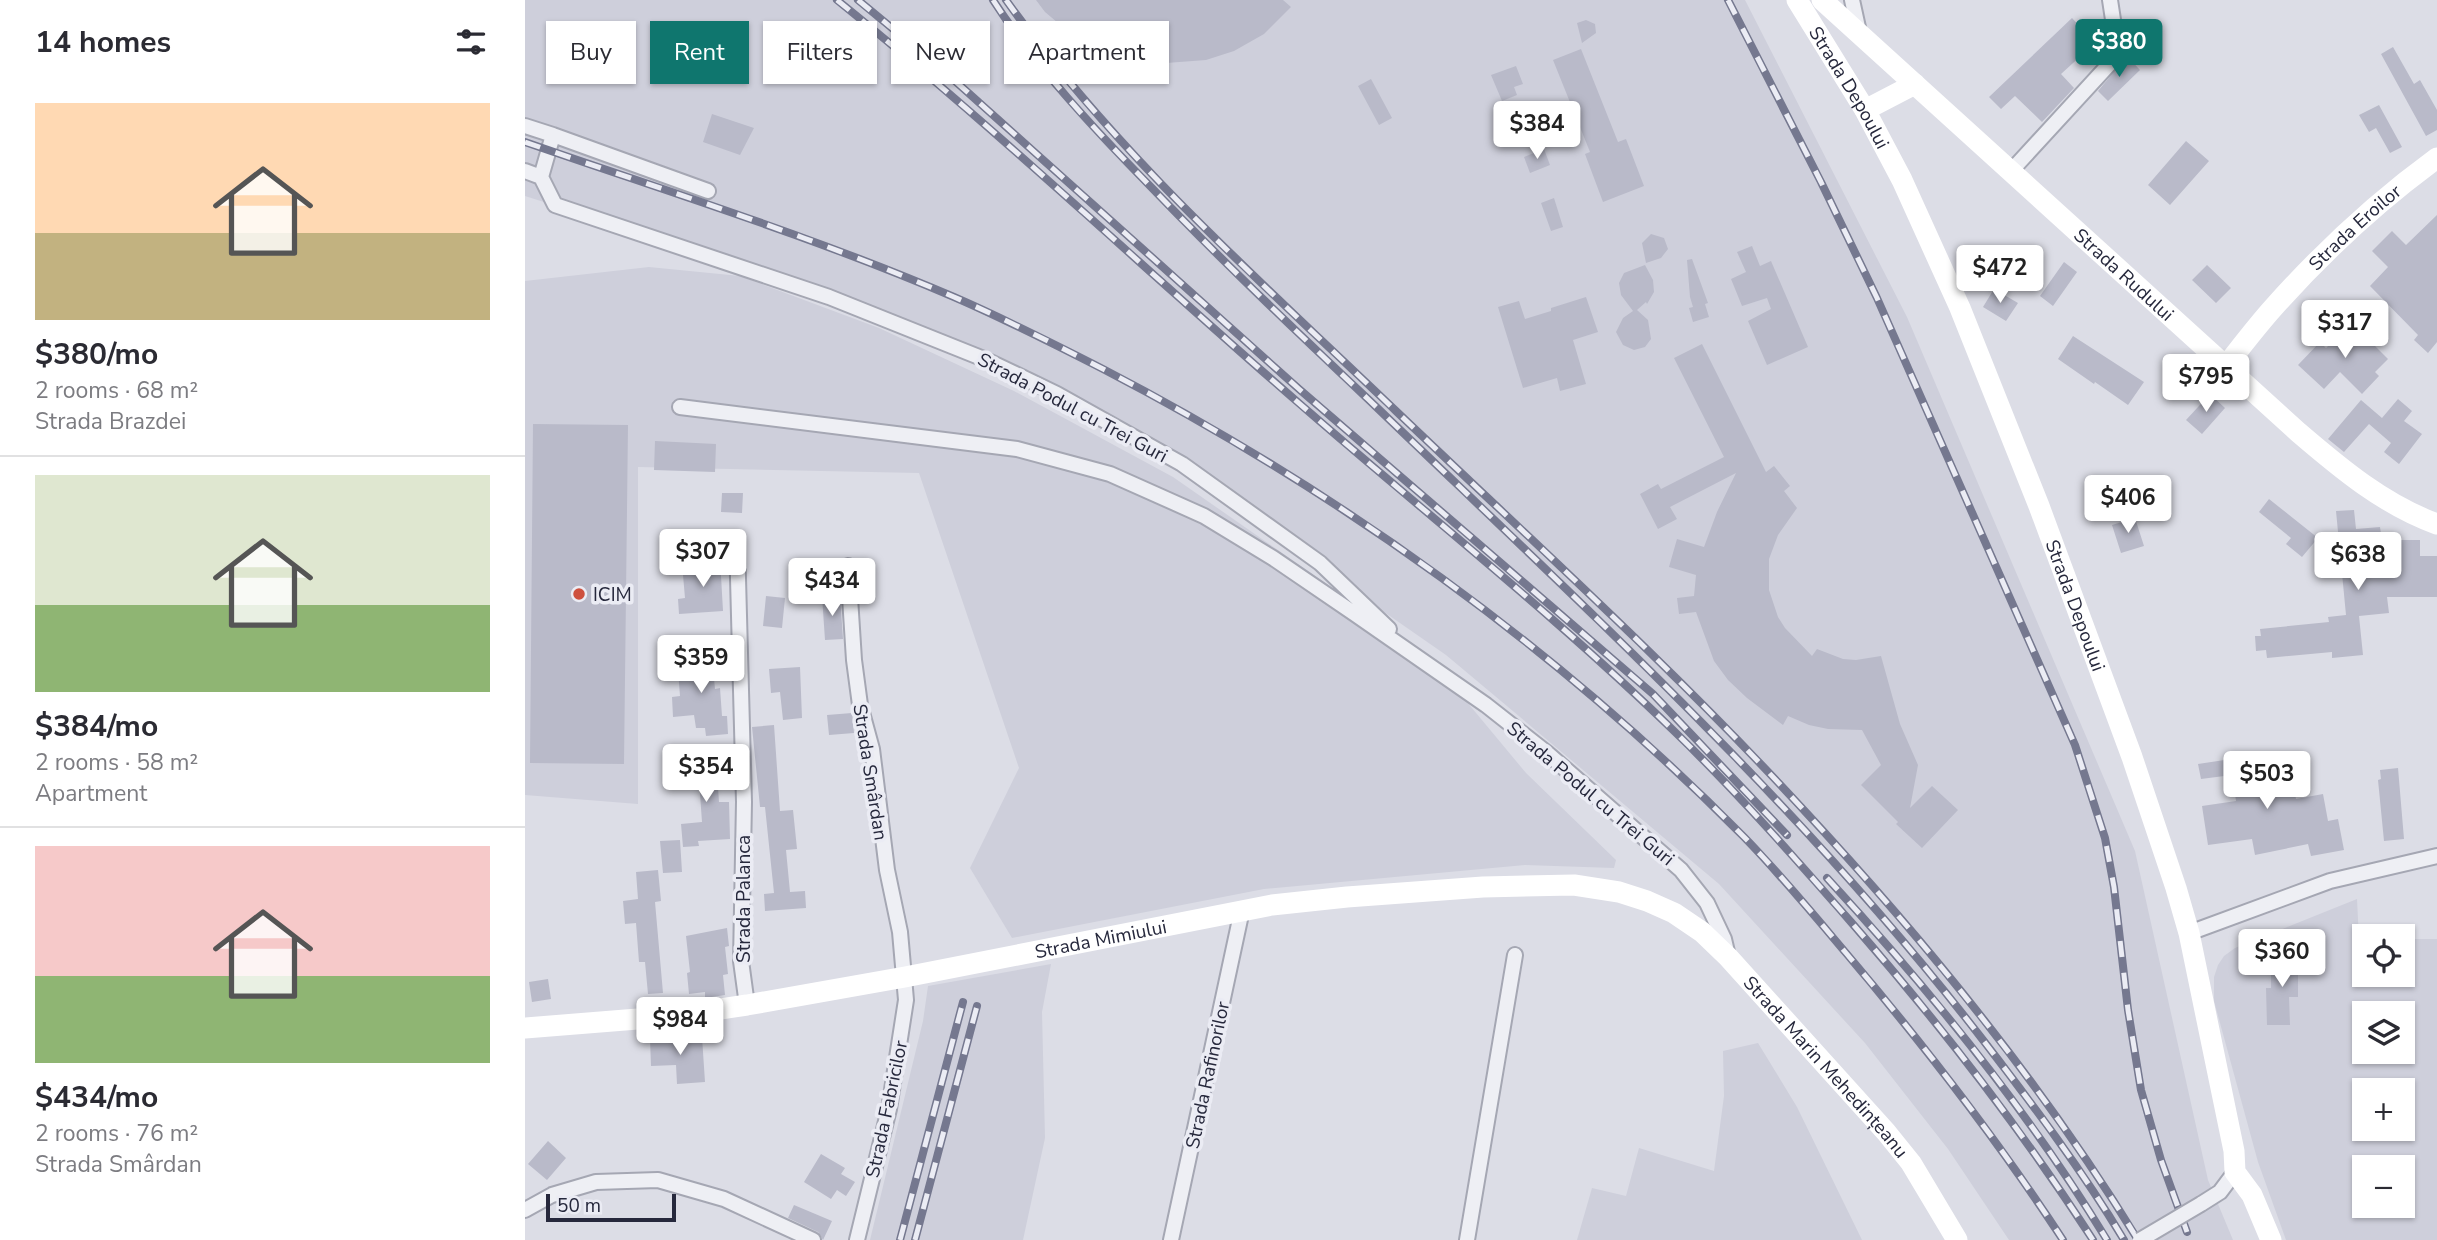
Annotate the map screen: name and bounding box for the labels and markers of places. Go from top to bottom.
pin: $380 [2078,20,2160,79]
pin: $384 [1496,102,1578,161]
pin: $472 [1959,246,2041,305]
pin: $317 [2304,300,2386,360]
pin: $795 [2165,354,2247,414]
pin: $406 [2087,476,2169,535]
pin: $307 [662,530,744,589]
pin: $638 [2317,532,2399,592]
pin: $434 [791,558,873,618]
place label: ICIM [593,582,632,608]
marker: ICIM [571,586,587,602]
pin: $359 [660,636,742,695]
pin: $354 [665,744,747,804]
pin: $503 [2226,752,2308,811]
pin: $360 [2241,930,2323,989]
pin: $984 [639,998,721,1057]

